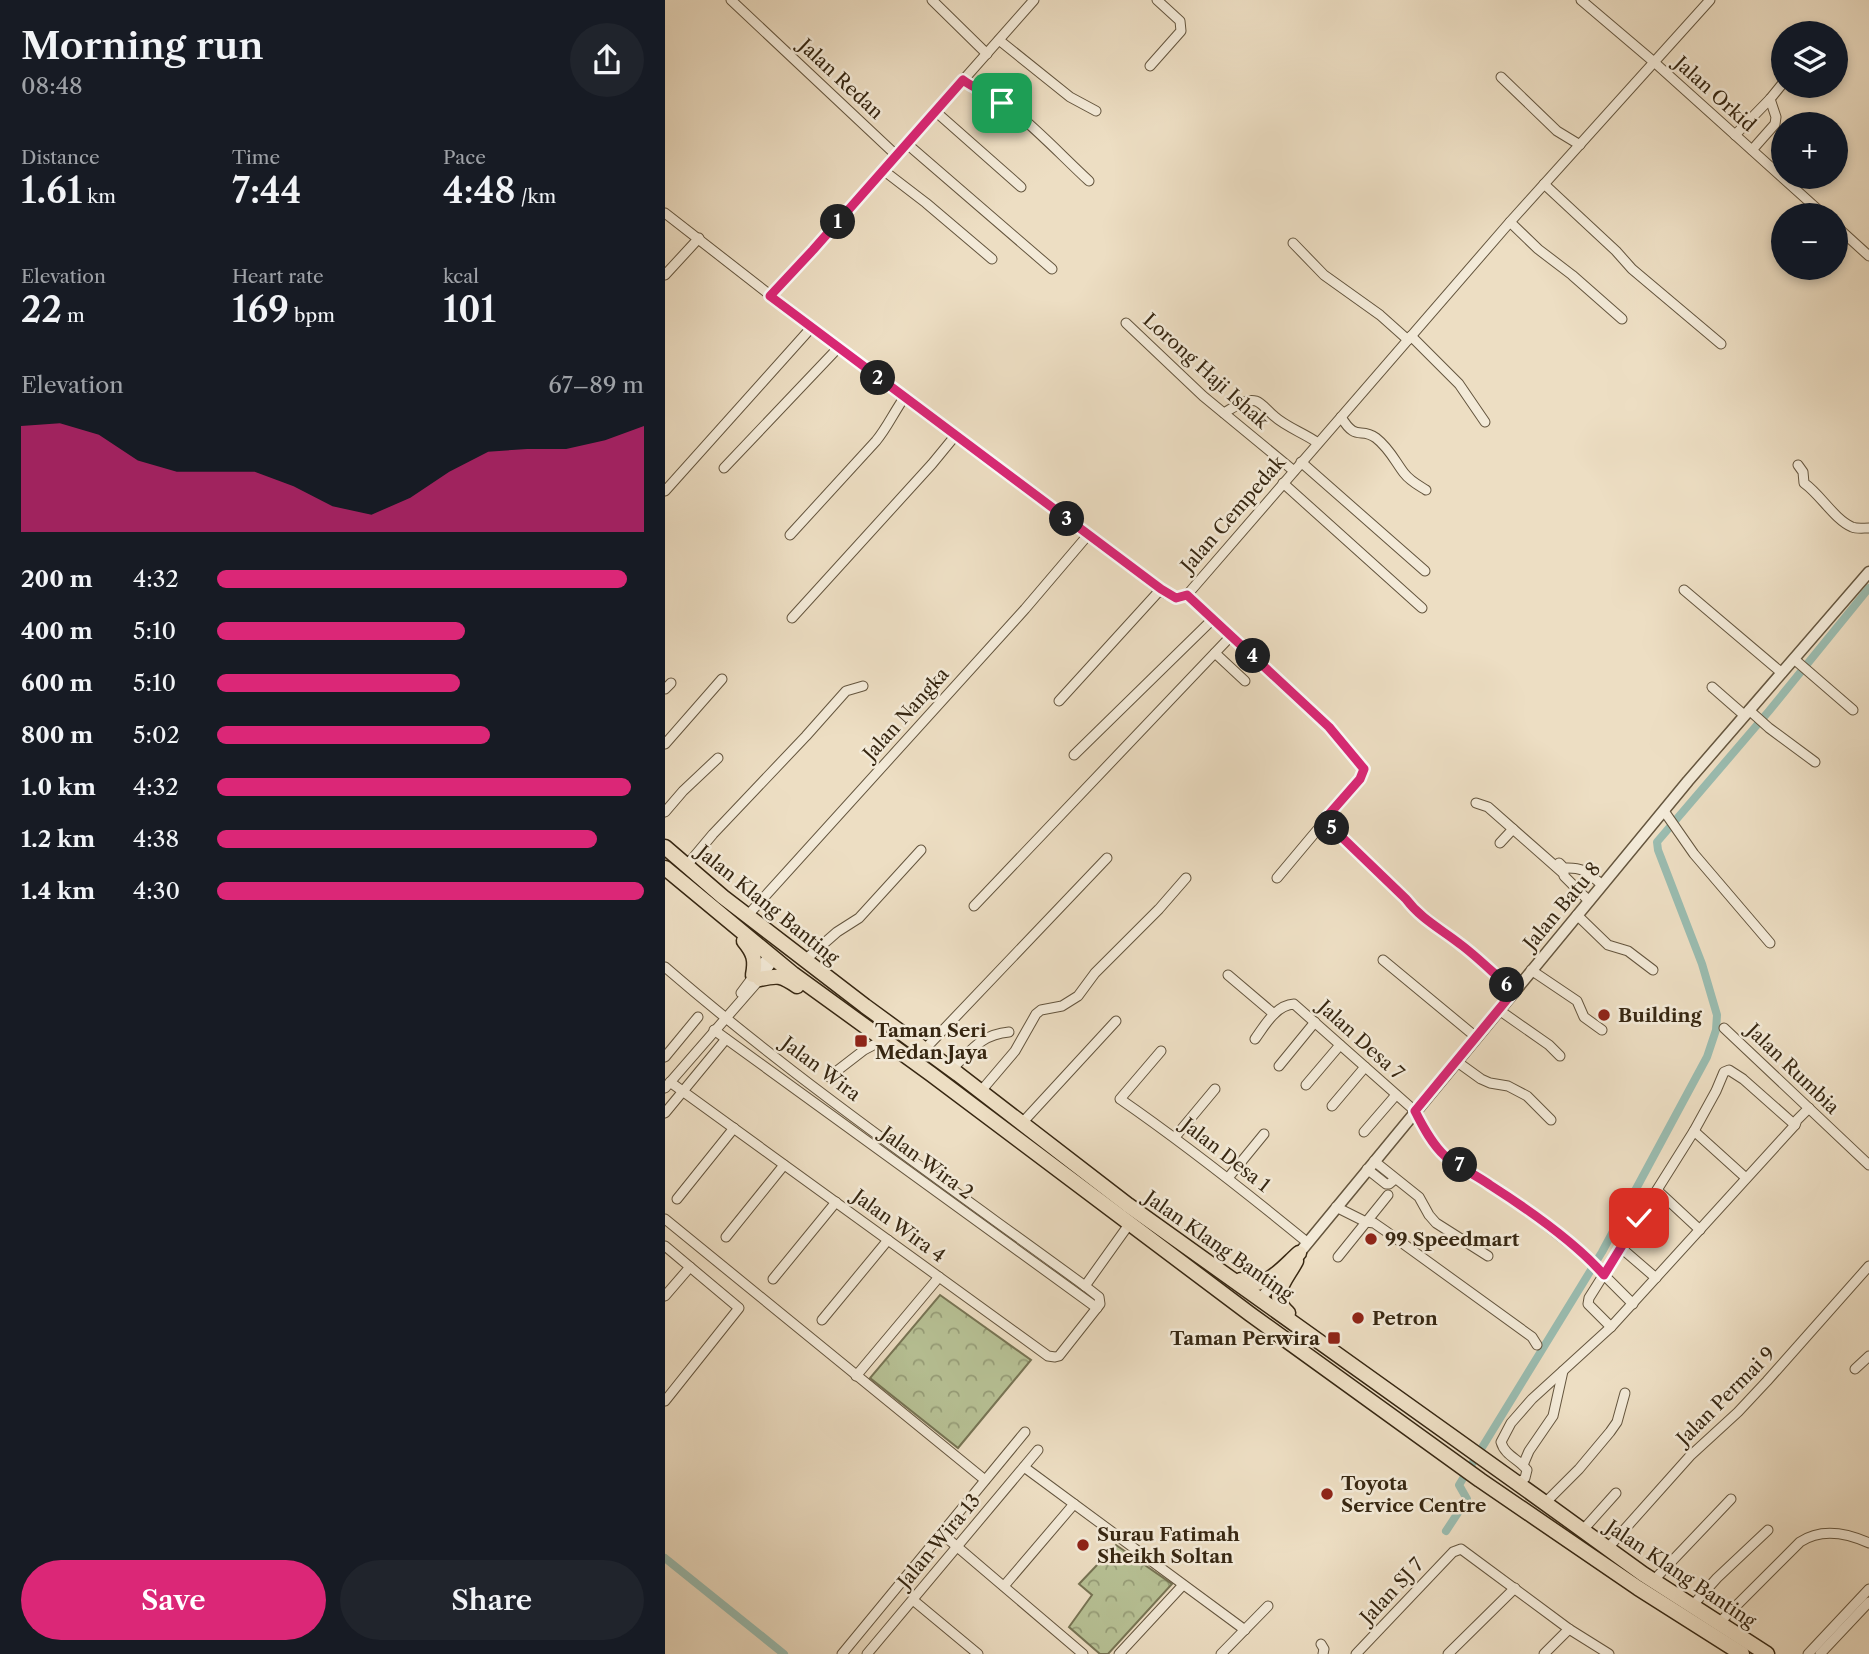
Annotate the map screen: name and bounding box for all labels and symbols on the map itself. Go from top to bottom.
street label: Jalan Redan [792,32,888,124]
street label: Jalan Orkid [1667,50,1761,137]
pin [972,73,1032,133]
pin: 1 [821,204,855,240]
street label: Lorong Haji Ishak [1138,309,1274,434]
pin: 2 [861,360,895,396]
street label: Jalan Cempedak [1174,450,1291,579]
pin: 3 [1049,502,1085,536]
pin: 4 [1235,638,1271,674]
street label: Jalan Nangka [856,663,954,767]
pin: 5 [1315,810,1349,846]
street label: Jalan Klang Banting [690,839,844,970]
street label: Jalan Batu 8 [1517,858,1605,957]
pin: 6 [1489,968,1525,1002]
street label: Jalan Desa 7 [1311,993,1409,1085]
place label: Building [1618,1004,1703,1027]
marker: Building [1596,1007,1612,1023]
street label: Jalan Rumbia [1740,1017,1844,1119]
place label: Taman Seri Medan Jaya [875,1019,989,1064]
street label: Jalan Wira [775,1030,865,1106]
marker: Taman Seri Medan Jaya [853,1033,869,1049]
street label: Jalan Desa 1 [1175,1111,1275,1197]
street label: Jalan Wira 2 [874,1120,978,1204]
pin: 7 [1443,1148,1477,1182]
street label: Jalan Wira 4 [846,1183,950,1267]
street label: Jalan Klang Banting [1138,1184,1299,1306]
pin [1609,1188,1669,1248]
place label: 99 Speedmart [1385,1228,1520,1251]
marker: 99 Speedmart [1363,1231,1379,1247]
place label: Petron [1372,1307,1438,1330]
marker: Petron [1350,1310,1366,1326]
place label: Taman Perwira [1170,1327,1321,1350]
marker: Taman Perwira [1326,1330,1342,1346]
street label: Jalan Permai 9 [1670,1342,1780,1452]
place label: Toyota Service Centre [1341,1472,1486,1517]
marker: Toyota Service Centre [1319,1486,1335,1502]
street label: Jalan Wira 13 [891,1489,985,1595]
street label: Jalan Klang Banting [1599,1514,1761,1633]
place label: Surau Fatimah Sheikh Soltan [1097,1523,1240,1568]
marker: Surau Fatimah Sheikh Soltan [1075,1537,1091,1553]
street label: Jalan SJ 7 [1354,1553,1429,1631]

